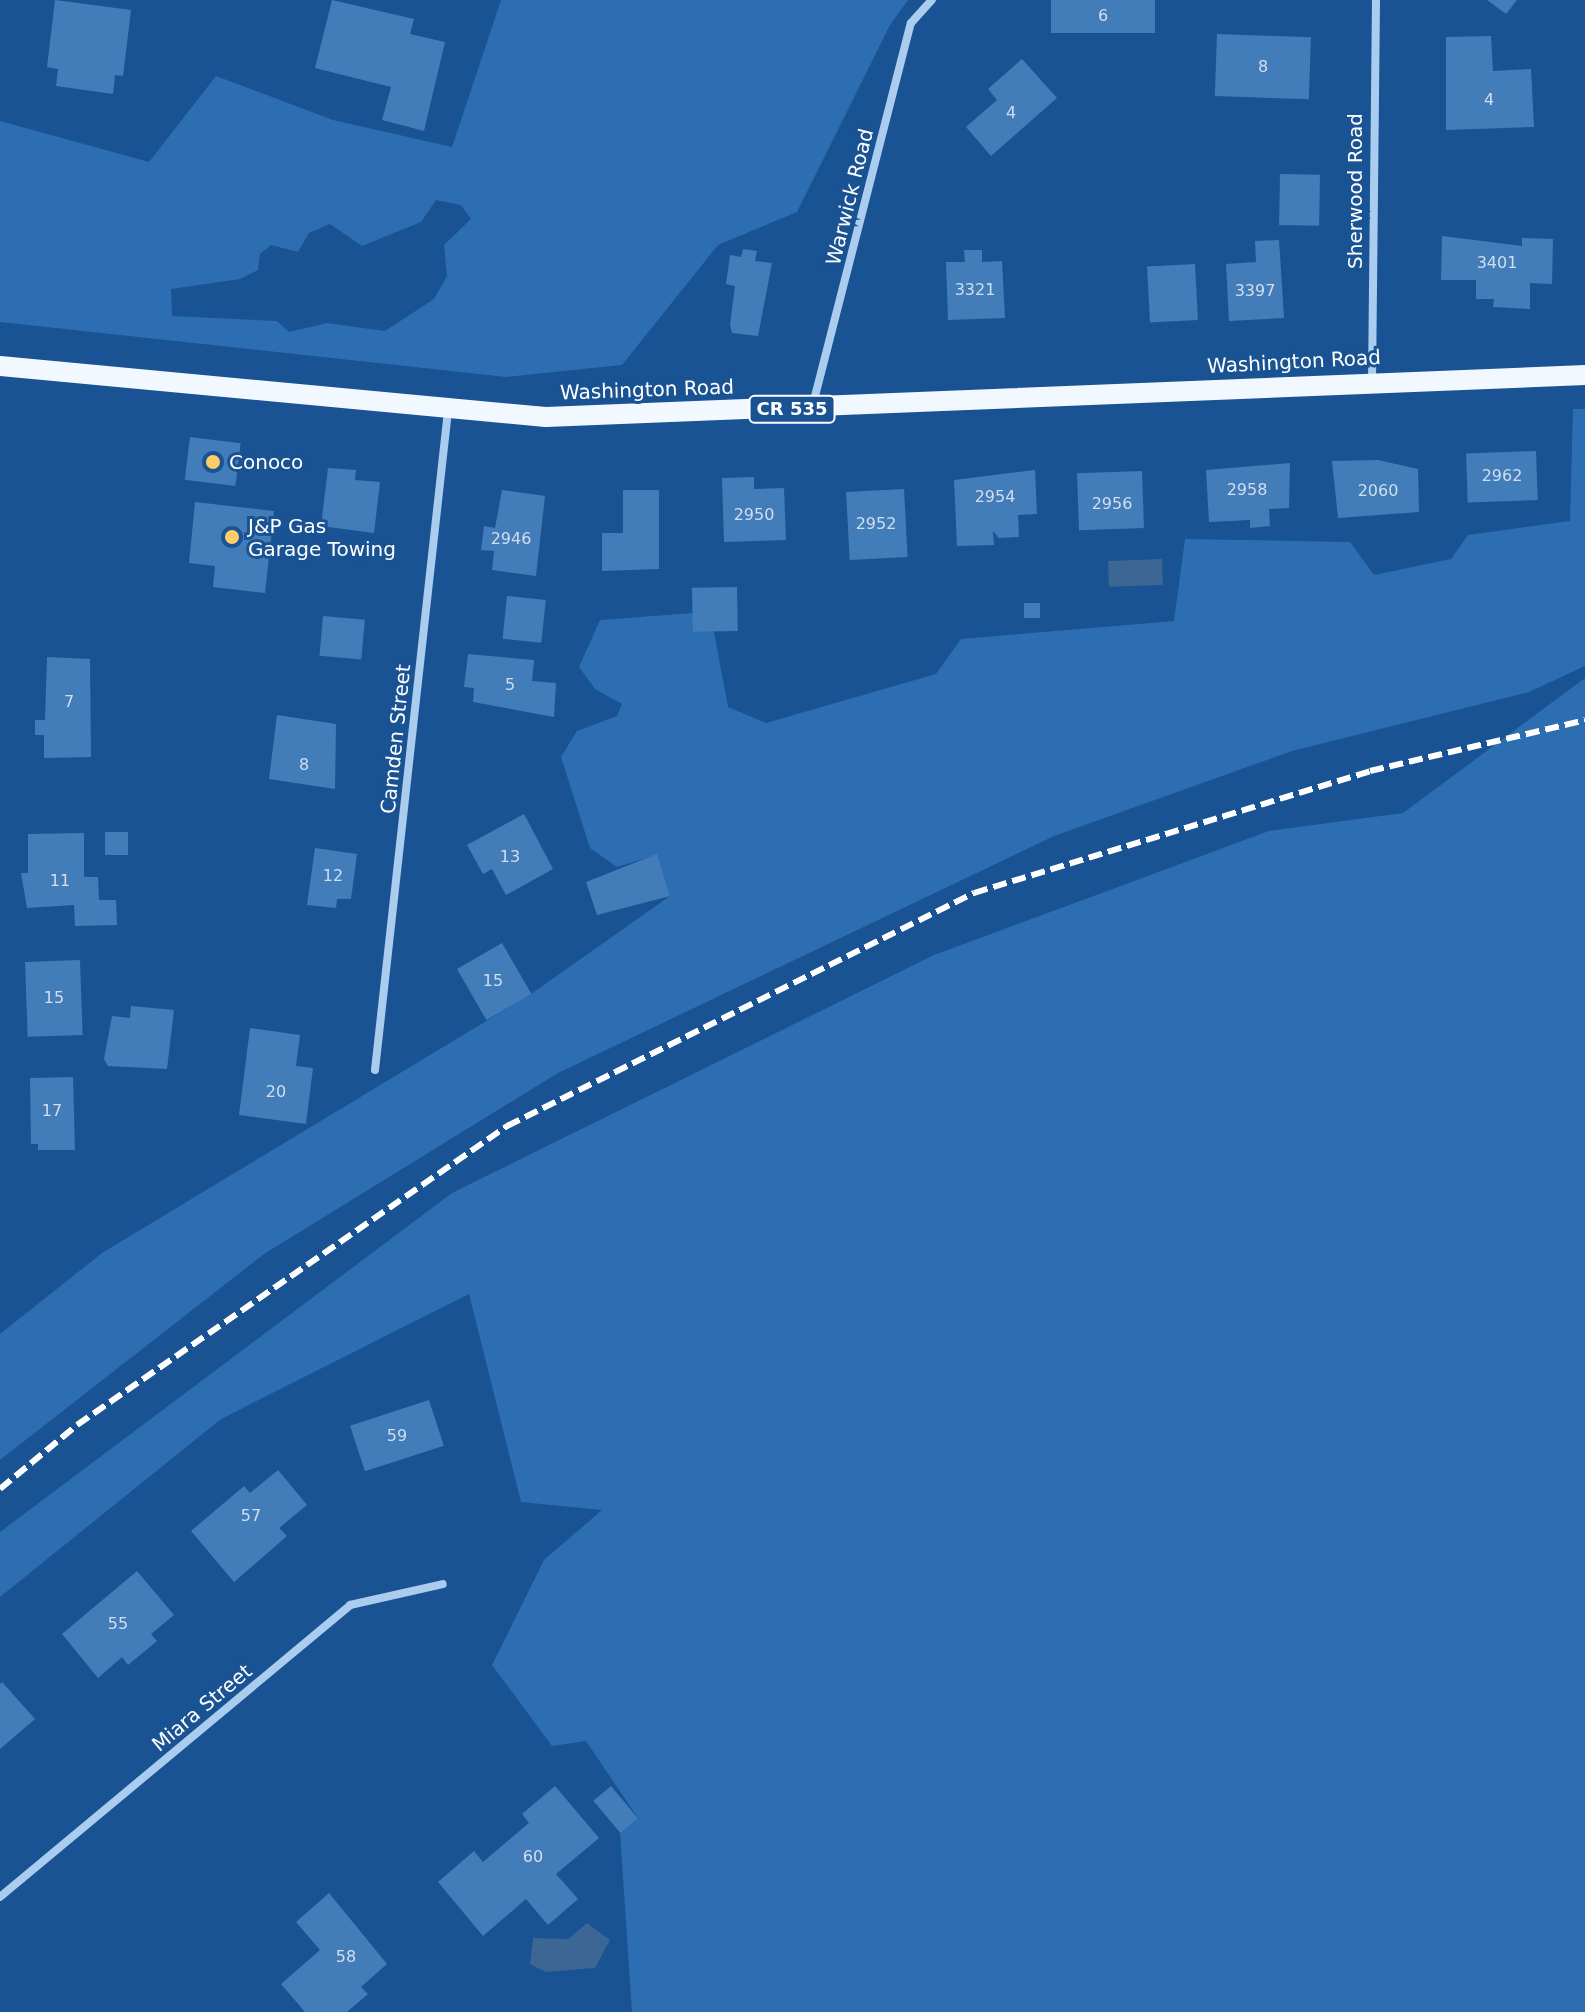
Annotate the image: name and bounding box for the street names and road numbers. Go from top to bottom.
street label: Sherwood Road [1343,113,1367,269]
street label: Warwick Road [821,126,879,268]
street label: Washington Road [1206,345,1382,379]
street label: Washington Road [560,375,734,405]
road number: CR 535 [748,395,836,423]
street label: Camden Street [376,663,416,815]
street label: Miara Street [147,1659,257,1757]

